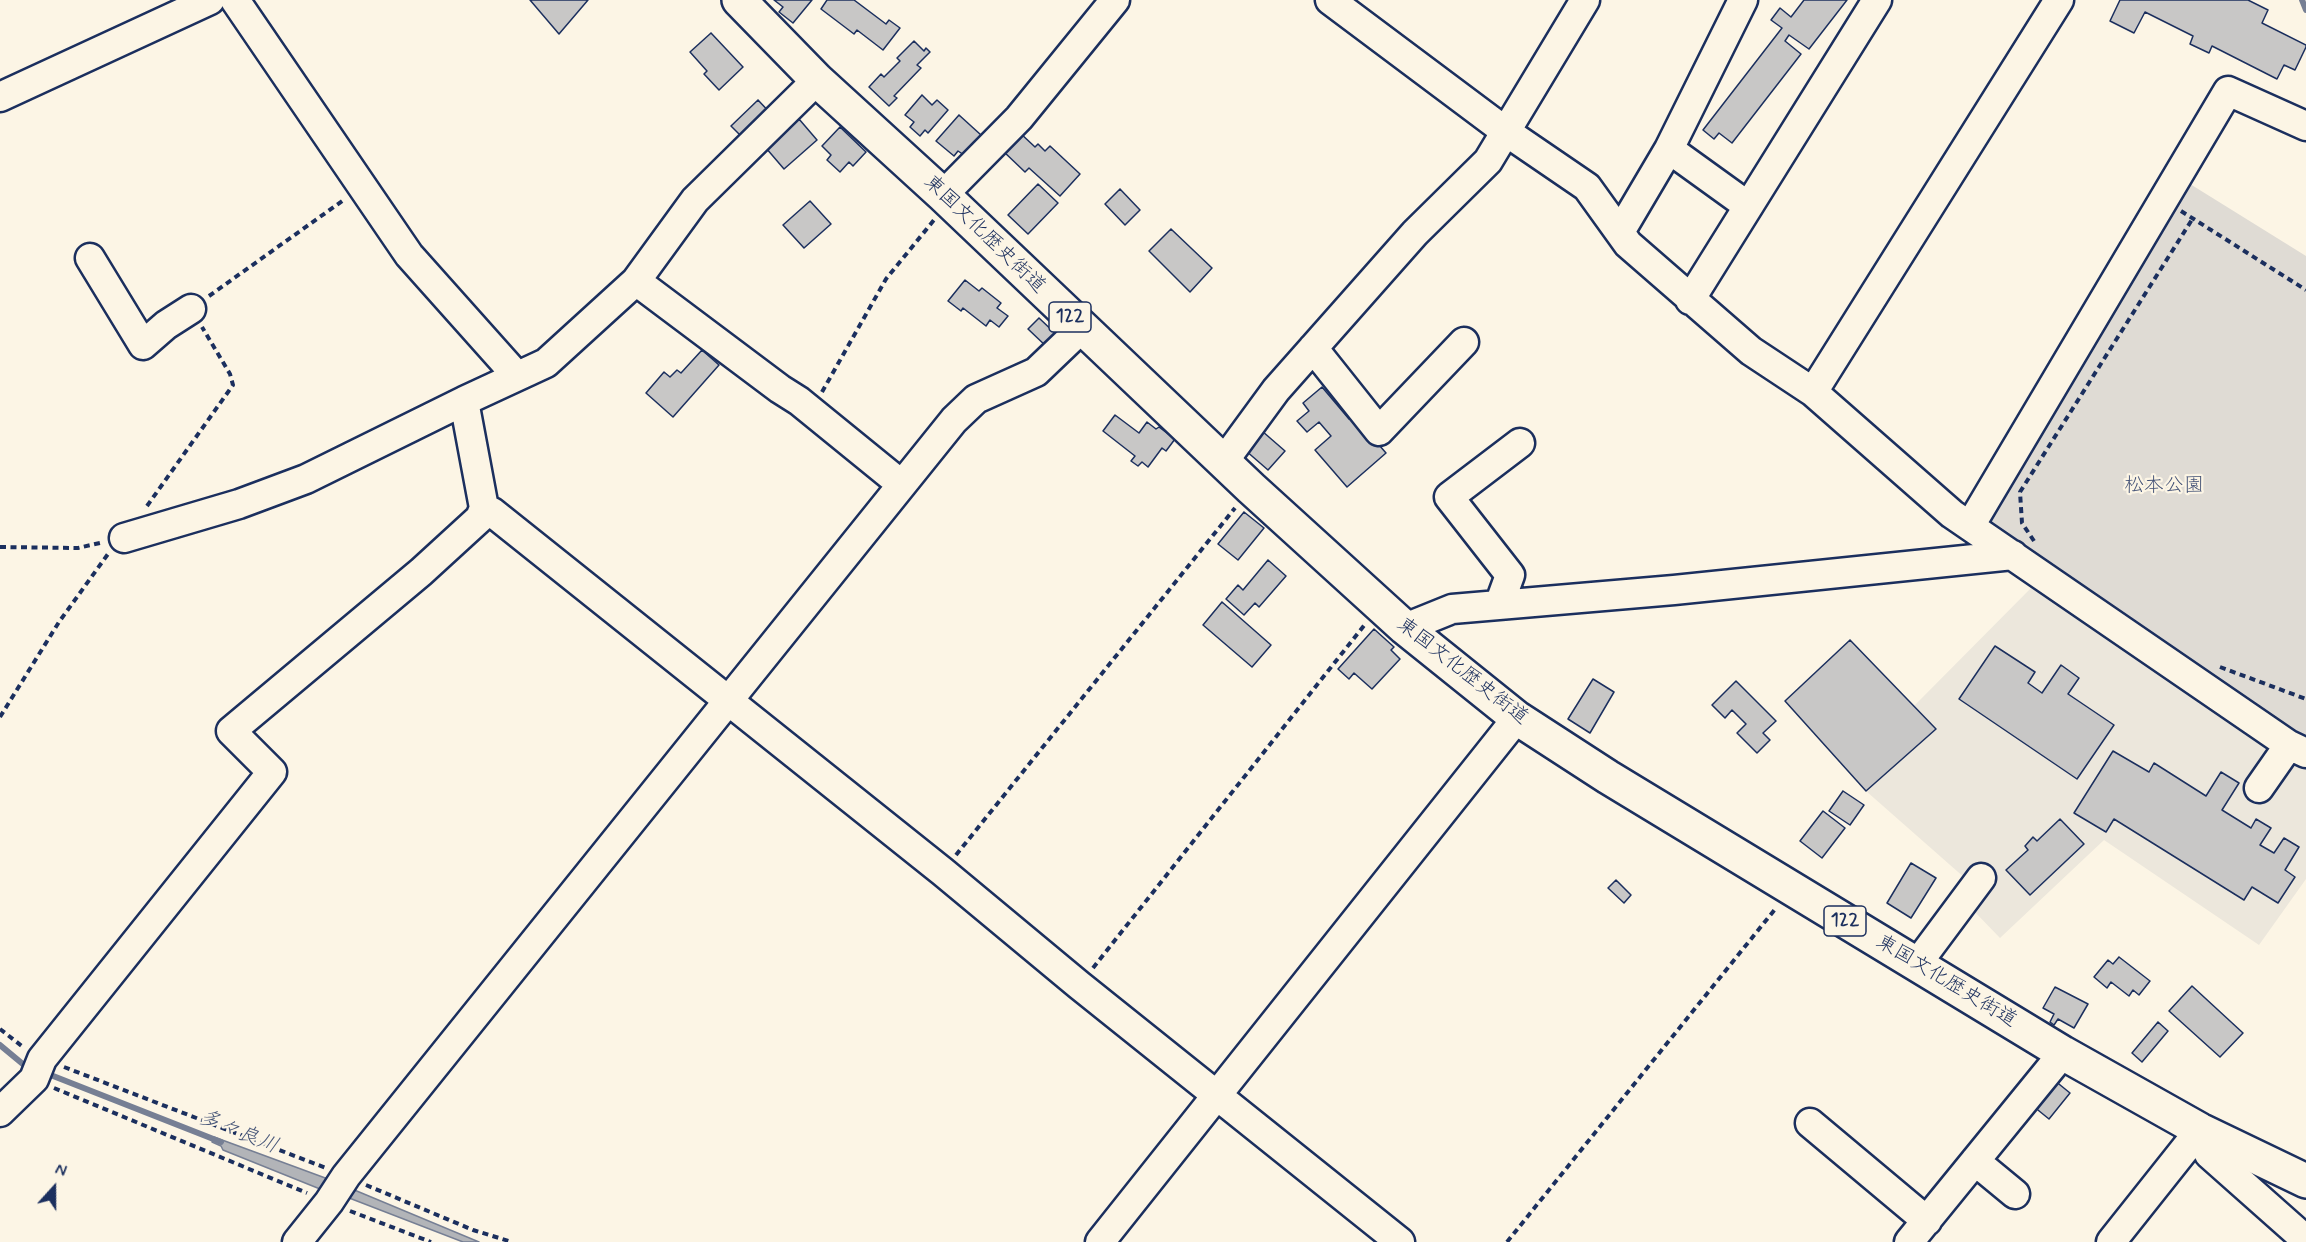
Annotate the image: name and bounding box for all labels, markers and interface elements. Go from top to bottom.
street label: 東国文化歴史街道 [918,171,1050,299]
road number: 122 [1049,302,1091,332]
park label: 松本公園 [2124,475,2204,499]
street label: 東国文化歴史街道 [1392,613,1532,731]
road number: 122 [1824,906,1866,936]
street label: 東国文化歴史街道 [1871,931,2021,1033]
water label: 多々良川 [194,1106,282,1160]
north arrow [24,1158,84,1218]
text: N [52,1159,69,1182]

